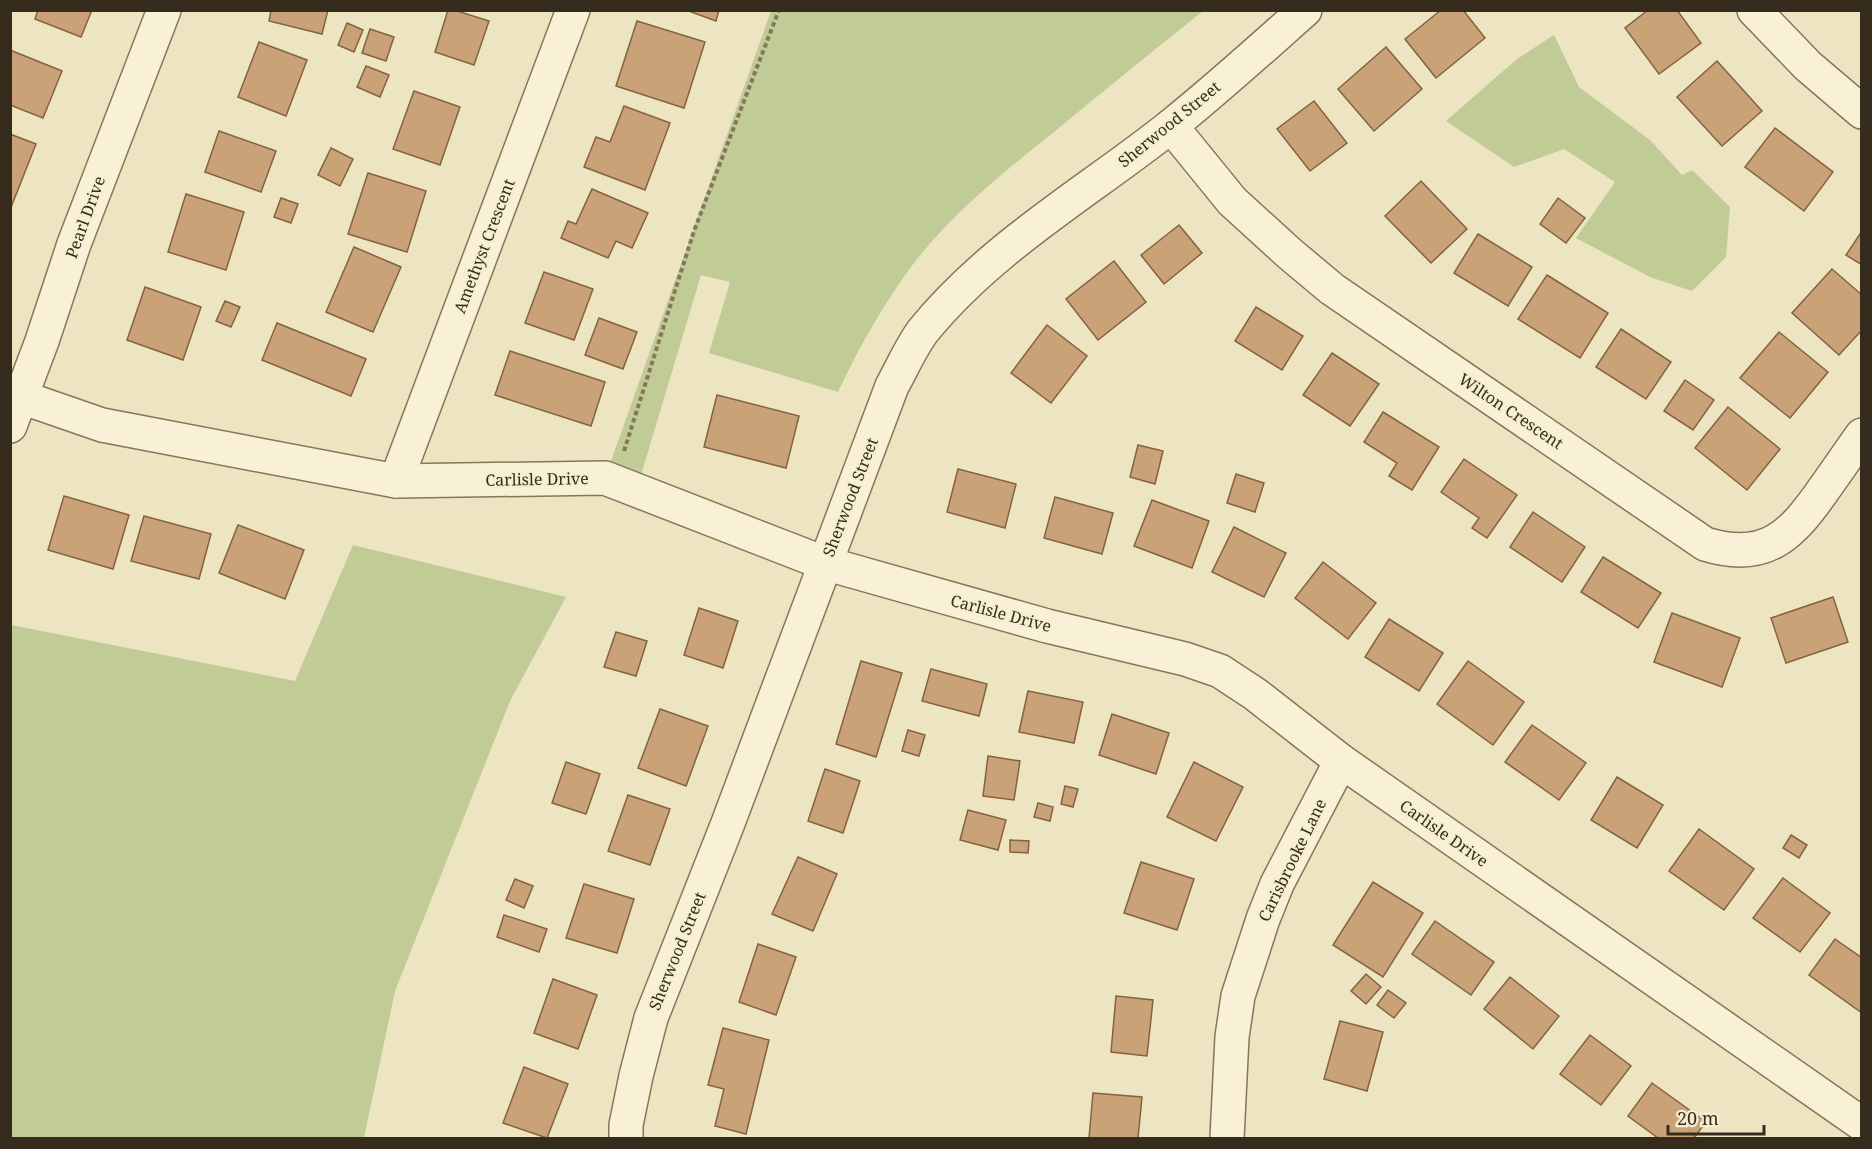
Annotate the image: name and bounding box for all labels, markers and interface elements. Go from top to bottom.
street label: Sherwood Street [1113,76,1225,172]
street label: Pearl Drive [60,173,110,261]
street label: Amethyst Crescent [448,175,520,316]
street label: Wilton Crescent [1454,368,1568,454]
street label: Sherwood Street [817,434,883,560]
street label: Carlisle Drive [485,467,589,491]
street label: Carlisle Drive [948,589,1054,637]
street label: Carlisle Drive [1395,794,1493,872]
street label: Carisbrooke Lane [1253,795,1331,925]
street label: Sherwood Street [643,888,711,1013]
scale bar [1668,1098,1764,1136]
text: 20 m [1677,1106,1719,1130]

